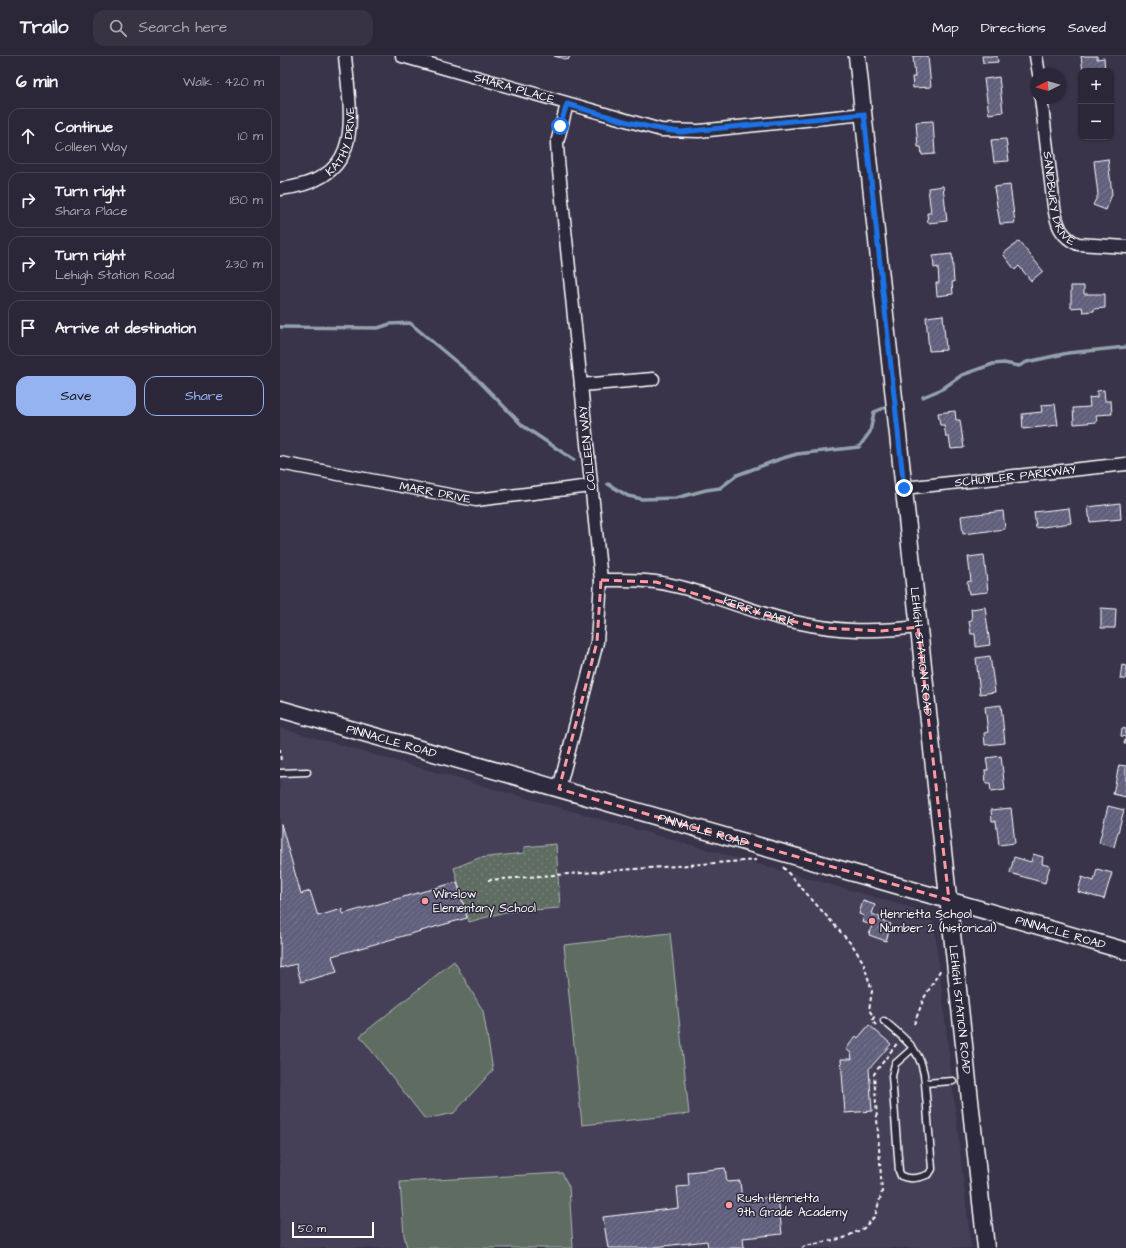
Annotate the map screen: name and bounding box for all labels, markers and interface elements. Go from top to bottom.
search box [93,10,373,46]
text: Trailo [20,14,69,41]
icon: search [107,17,129,39]
text: Search here [139,17,227,38]
text: Map [932,18,959,38]
text: Directions [981,18,1046,38]
text: Saved [1068,18,1106,38]
north arrow [1030,68,1066,104]
map controls [1078,68,1114,140]
button: + [1078,68,1114,104]
street label: SHARA PLACE [472,69,557,108]
text: 6 min [16,70,58,94]
text: Walk · 420 m [183,73,264,91]
button: − [1078,104,1114,140]
street label: KATHY DRIVE [322,106,359,180]
text: Continue [55,117,113,138]
route start [551,117,569,135]
icon: ahead [17,125,39,147]
text: 10 m [238,127,263,145]
text: Colleen Way [55,138,127,156]
street label: SANDBURY DRIVE [1038,150,1078,250]
text: Turn right [55,181,126,202]
icon: right [17,189,39,211]
text: 180 m [229,191,263,209]
text: Shara Place [55,202,128,220]
text: Turn right [55,245,126,266]
icon: right [17,253,39,275]
text: 230 m [225,255,263,273]
text: Lehigh Station Road [55,266,174,284]
icon: arrive [17,317,39,339]
text: Arrive at destination [55,318,196,339]
button: Save [16,376,136,416]
button: Share [144,376,264,416]
street label: COLLEEN WAY [575,404,600,491]
street label: SCHUYLER PARKWAY [954,461,1078,491]
street label: MARR DRIVE [398,478,472,508]
route end [895,479,913,497]
street label: LEHIGH STATION ROAD [906,586,936,717]
street label: KERRY PARK [721,593,797,631]
street label: PINNACLE ROAD [344,720,439,762]
street label: PINNACLE ROAD [656,810,750,852]
place label: Winslow Elementary School [433,886,536,918]
marker: Winslow Elementary School [420,896,430,906]
place label: Henrietta School Number 2 (historical) [880,906,996,937]
street label: PINNACLE ROAD [1013,912,1108,954]
marker: Henrietta School Number 2 (historical) [867,916,877,926]
street label: LEHIGH STATION ROAD [944,944,975,1075]
place label: Rush Henrietta 9th Grade Academy [737,1190,848,1222]
marker: Rush Henrietta 9th Grade Academy [724,1200,734,1210]
scale bar [292,1220,374,1239]
text: 50 m [298,1221,326,1236]

